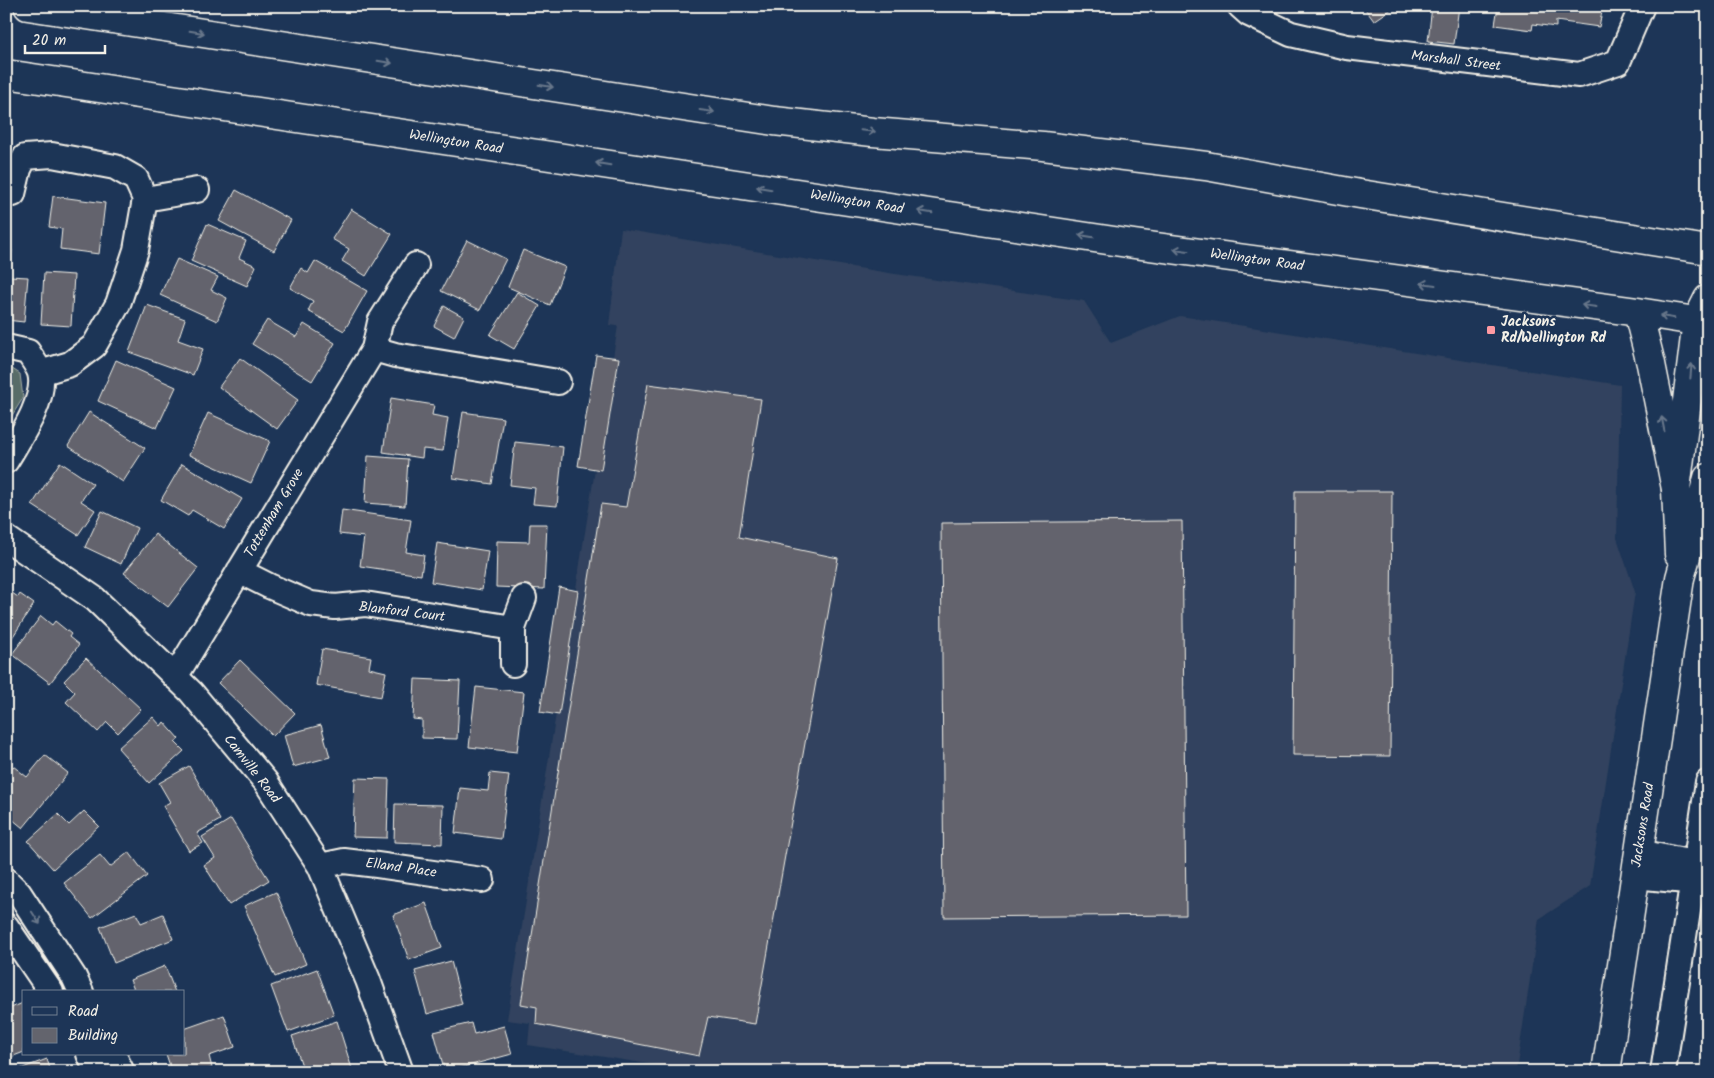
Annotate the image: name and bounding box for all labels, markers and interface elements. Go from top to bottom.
scale bar [25,22,105,54]
one-way arrow [189,28,205,38]
text: 20 m [32,29,66,53]
street label: Marshall Street [1410,45,1503,77]
one-way arrow [377,57,393,67]
one-way arrow [538,82,554,92]
one-way arrow [698,106,714,116]
street label: Wellington Road [408,124,505,160]
one-way arrow [860,126,876,136]
one-way arrow [596,158,612,168]
one-way arrow [757,183,773,193]
street label: Wellington Road [809,184,906,220]
one-way arrow [917,207,933,217]
one-way arrow [1078,231,1094,241]
street label: Wellington Road [1209,243,1306,278]
one-way arrow [1173,245,1189,255]
one-way arrow [1421,279,1437,289]
one-way arrow [1582,300,1598,310]
place label: Jacksons Rd/Wellington Rd [1501,311,1607,349]
one-way arrow [1660,311,1676,321]
marker: Jacksons Rd/Wellington Rd [1485,324,1497,336]
one-way arrow [1686,363,1695,379]
one-way arrow [1658,416,1668,432]
street label: Tottenham Grove [239,463,310,562]
street label: Blanford Court [358,596,447,628]
street label: Camville Road [218,730,287,809]
street label: Jacksons Road [1625,780,1661,869]
street label: Elland Place [364,852,439,884]
one-way arrow [31,911,41,925]
legend [22,990,185,1056]
text: Road [68,1000,99,1024]
text: Building [68,1024,118,1048]

